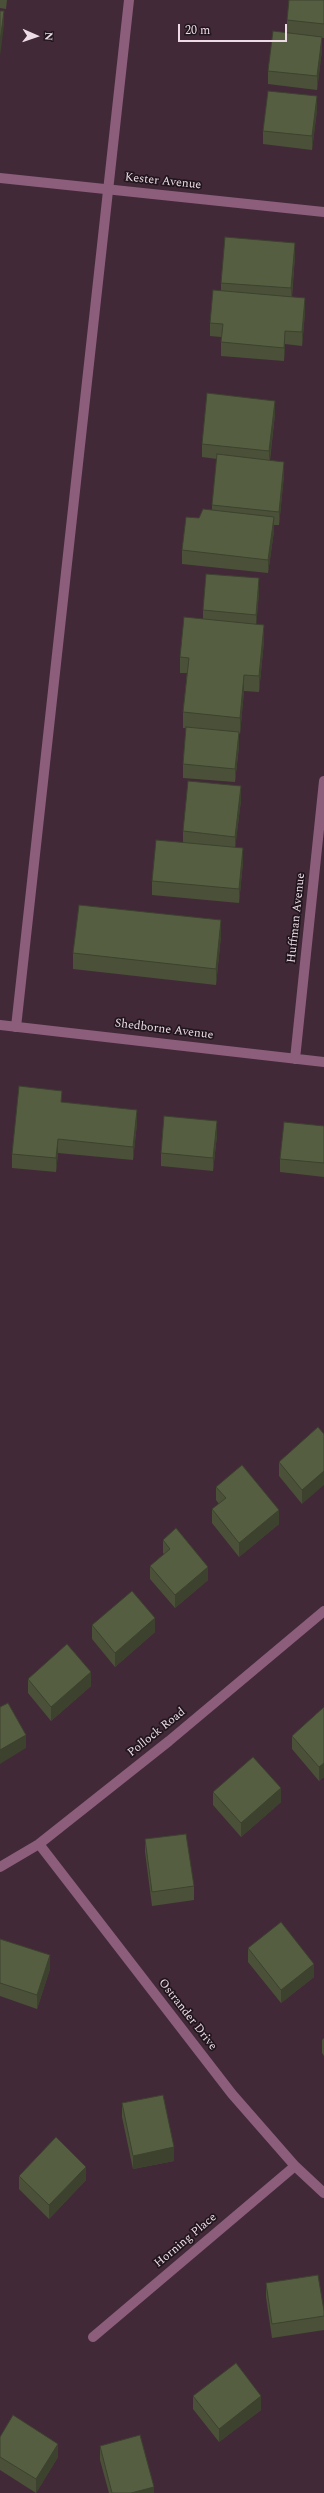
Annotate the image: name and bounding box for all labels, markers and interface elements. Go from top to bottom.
north arrow [16,16,56,56]
scale bar [180,16,289,42]
text: 20 m [185,21,210,40]
text: N [40,32,57,41]
street label: Kester Avenue [124,171,202,193]
street label: Huffman Avenue [285,872,309,964]
street label: Shedborne Avenue [114,1017,214,1043]
street label: Pollock Road [125,1705,189,1761]
street label: Ostrander Drive [155,1976,219,2054]
street label: Horning Place [152,2211,220,2271]

